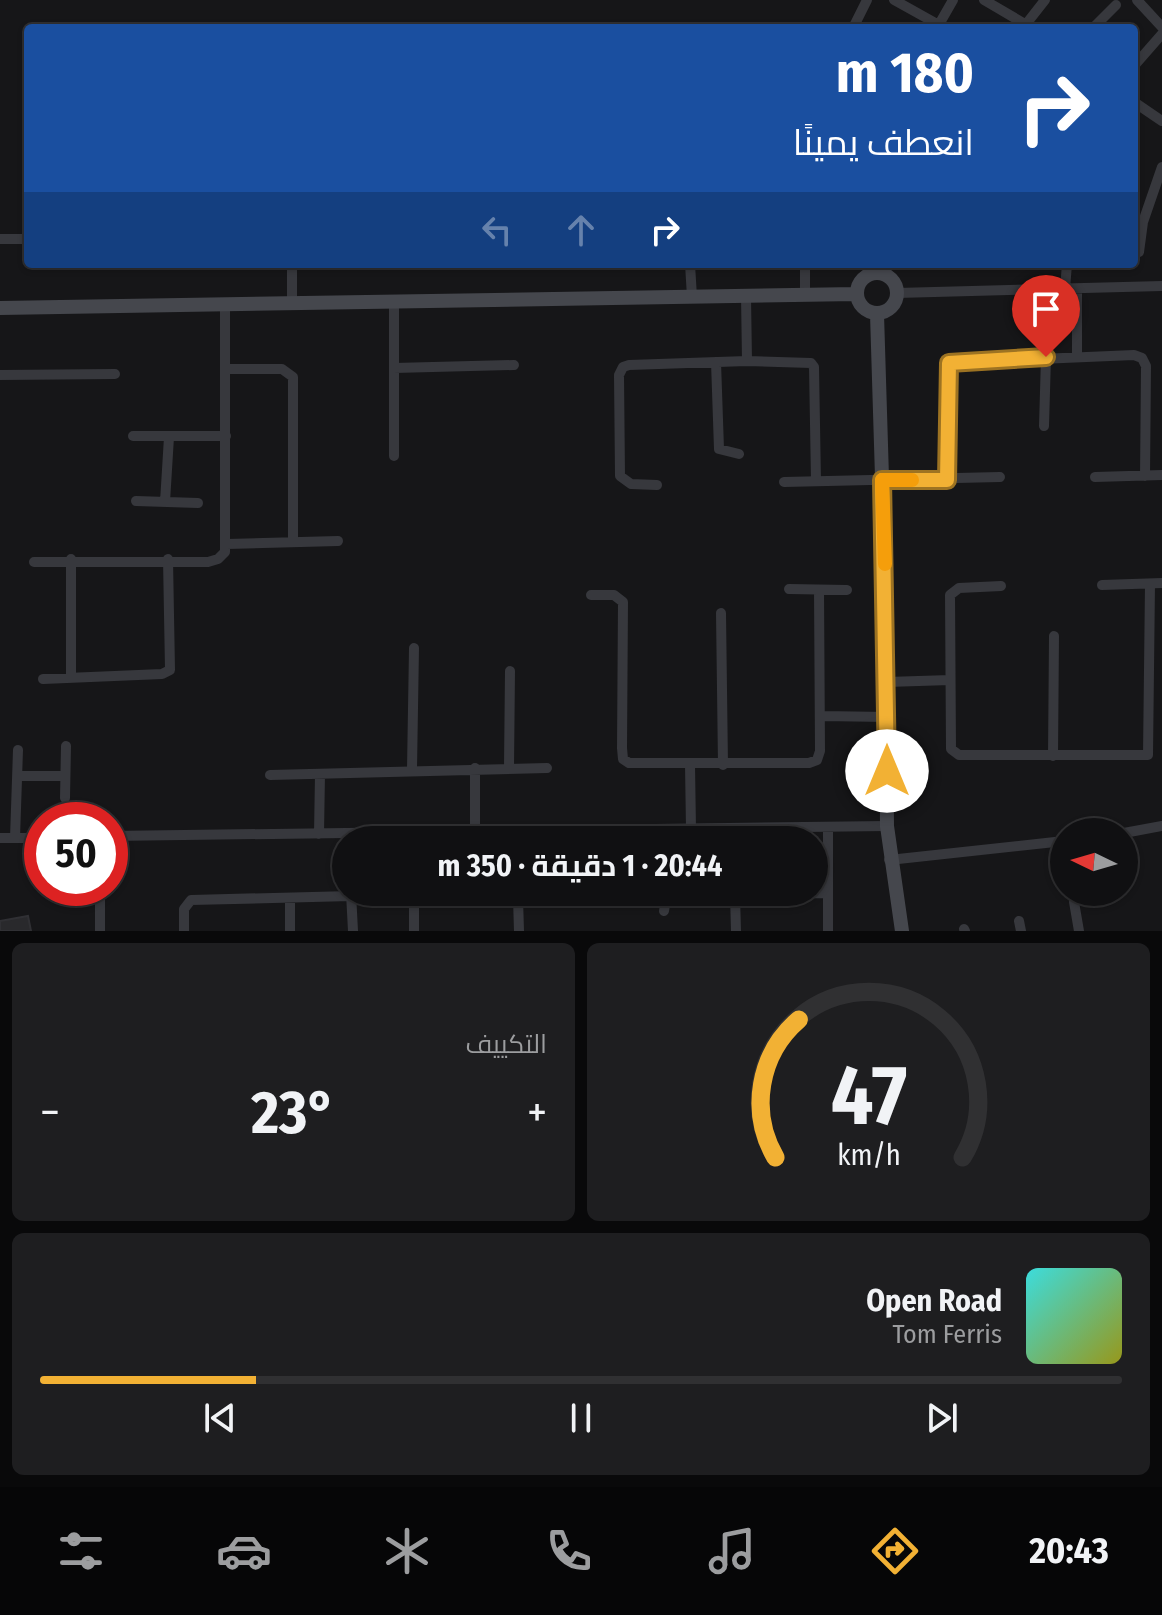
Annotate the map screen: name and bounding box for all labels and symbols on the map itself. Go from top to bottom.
pin [1012,275,1080,357]
position arrow [845,729,929,813]
speed limit sign: 50 [24,802,128,906]
north arrow [1050,818,1138,906]

